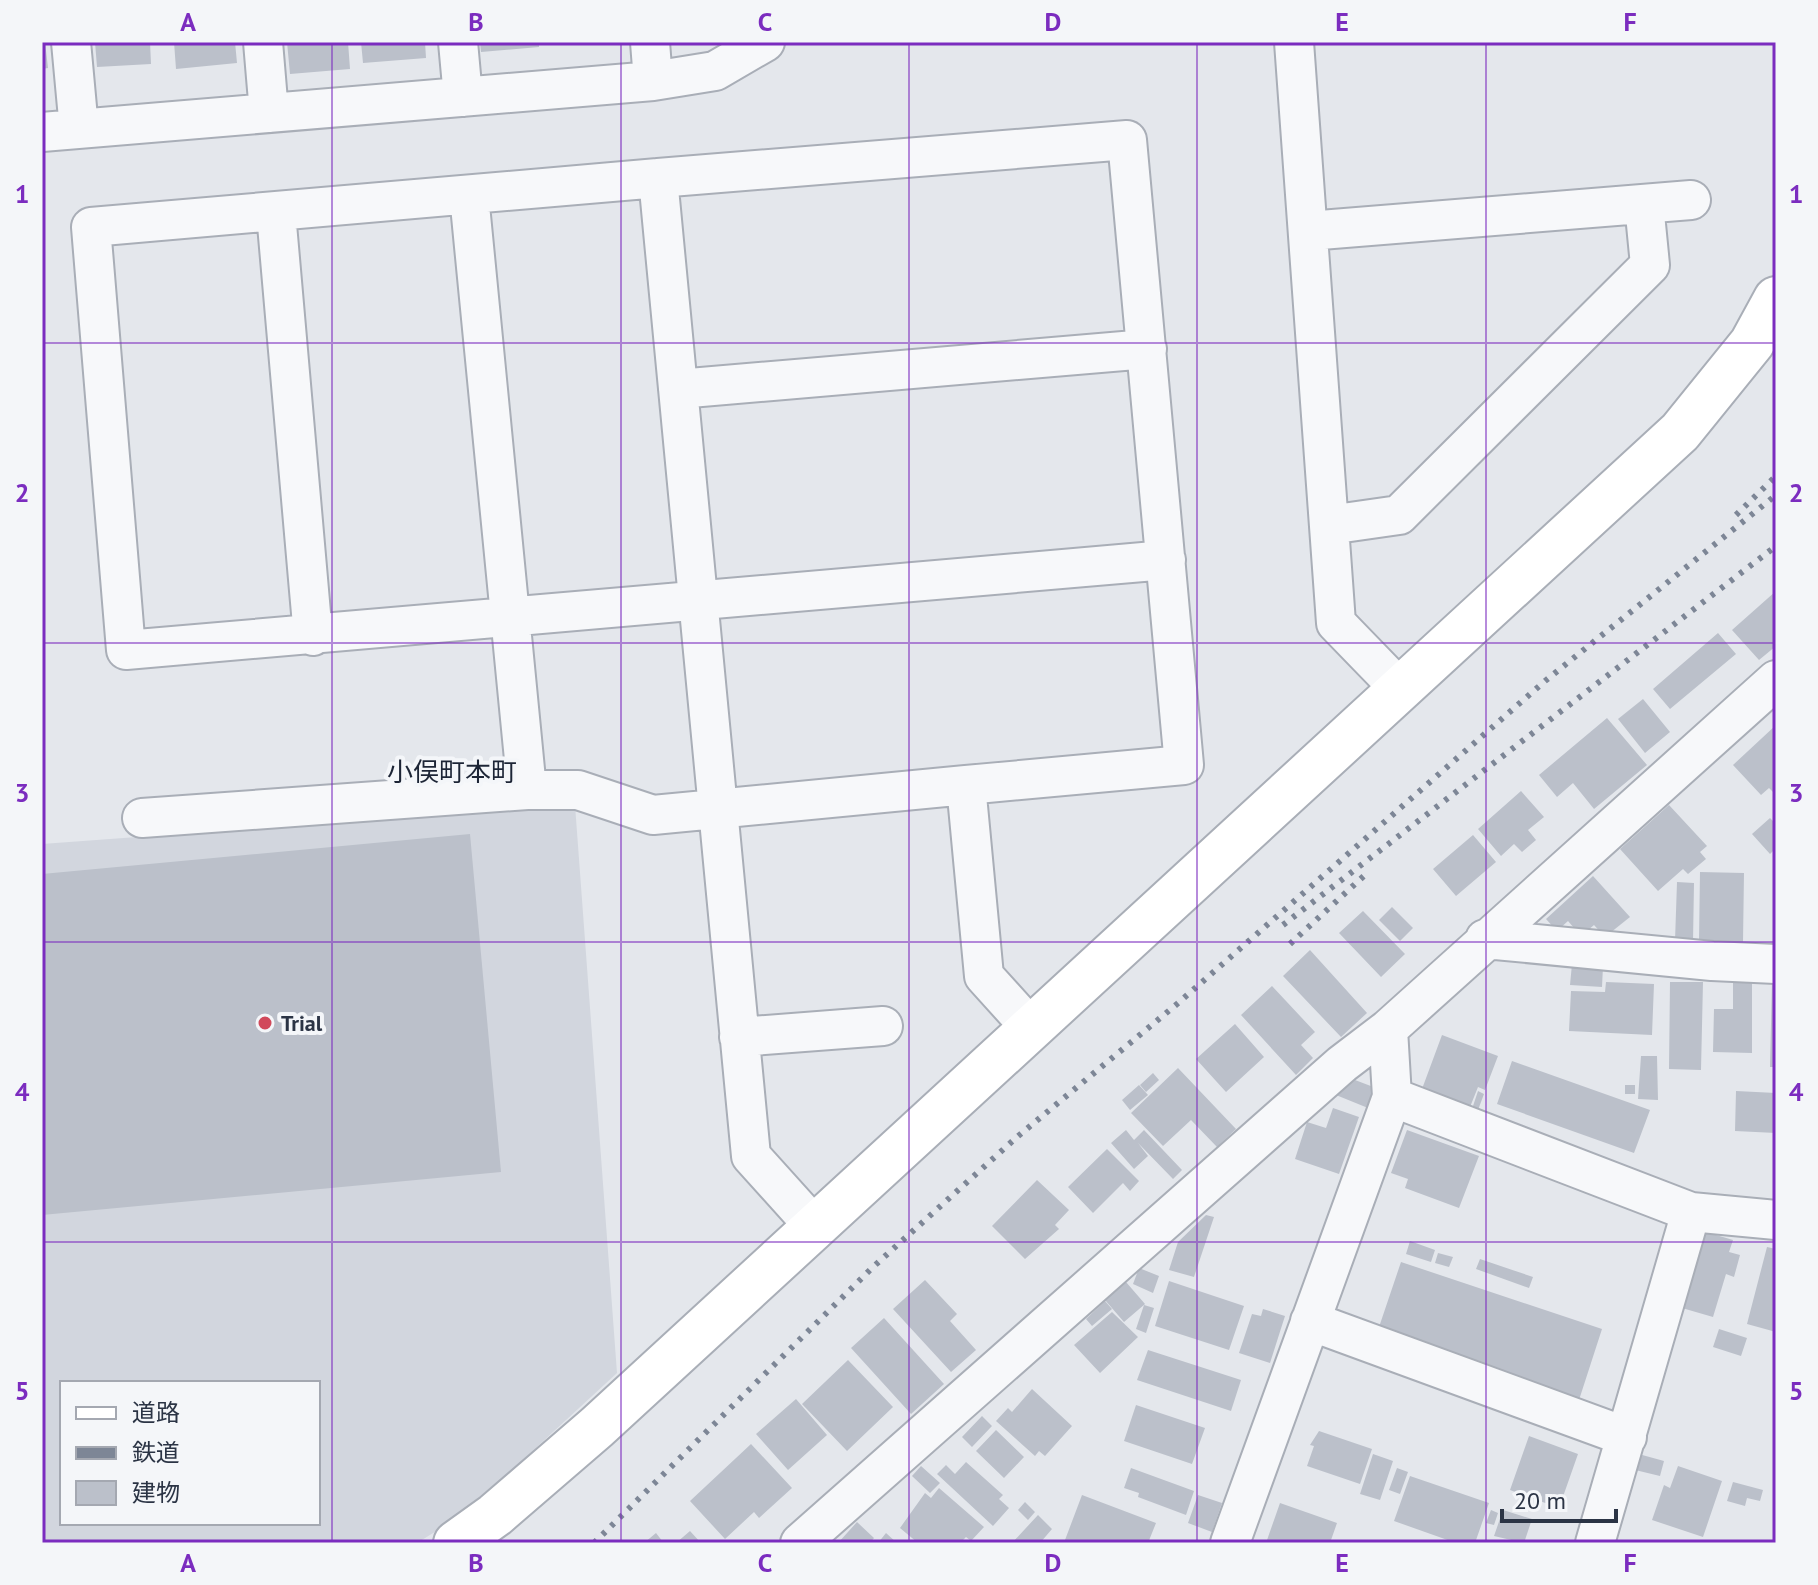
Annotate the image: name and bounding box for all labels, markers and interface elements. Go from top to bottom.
text: A [180,5,196,38]
text: B [468,5,484,38]
text: C [758,5,772,38]
text: D [1045,5,1061,38]
text: E [1335,5,1349,38]
text: F [1623,5,1637,38]
text: 1 [15,177,29,210]
text: 1 [1789,177,1803,210]
text: 2 [15,476,29,509]
text: 2 [1789,476,1803,509]
district label: 小俣町本町 [387,755,517,788]
text: 3 [15,776,29,809]
text: 3 [1789,776,1803,809]
place label: Trial [281,1009,323,1037]
marker: Trial [256,1014,274,1032]
text: 4 [15,1075,30,1108]
text: 4 [1789,1075,1804,1108]
text: 5 [15,1374,29,1407]
text: 5 [1789,1374,1803,1407]
legend [60,1381,320,1525]
text: 道路 [132,1397,180,1428]
text: 鉄道 [132,1437,180,1468]
scale bar [1502,1473,1616,1523]
text: 建物 [132,1477,180,1508]
text: 20 m [1514,1485,1566,1516]
text: A [180,1546,196,1579]
text: B [468,1546,484,1579]
text: C [758,1546,772,1579]
text: D [1045,1546,1061,1579]
text: E [1335,1546,1349,1579]
text: F [1623,1546,1637,1579]

